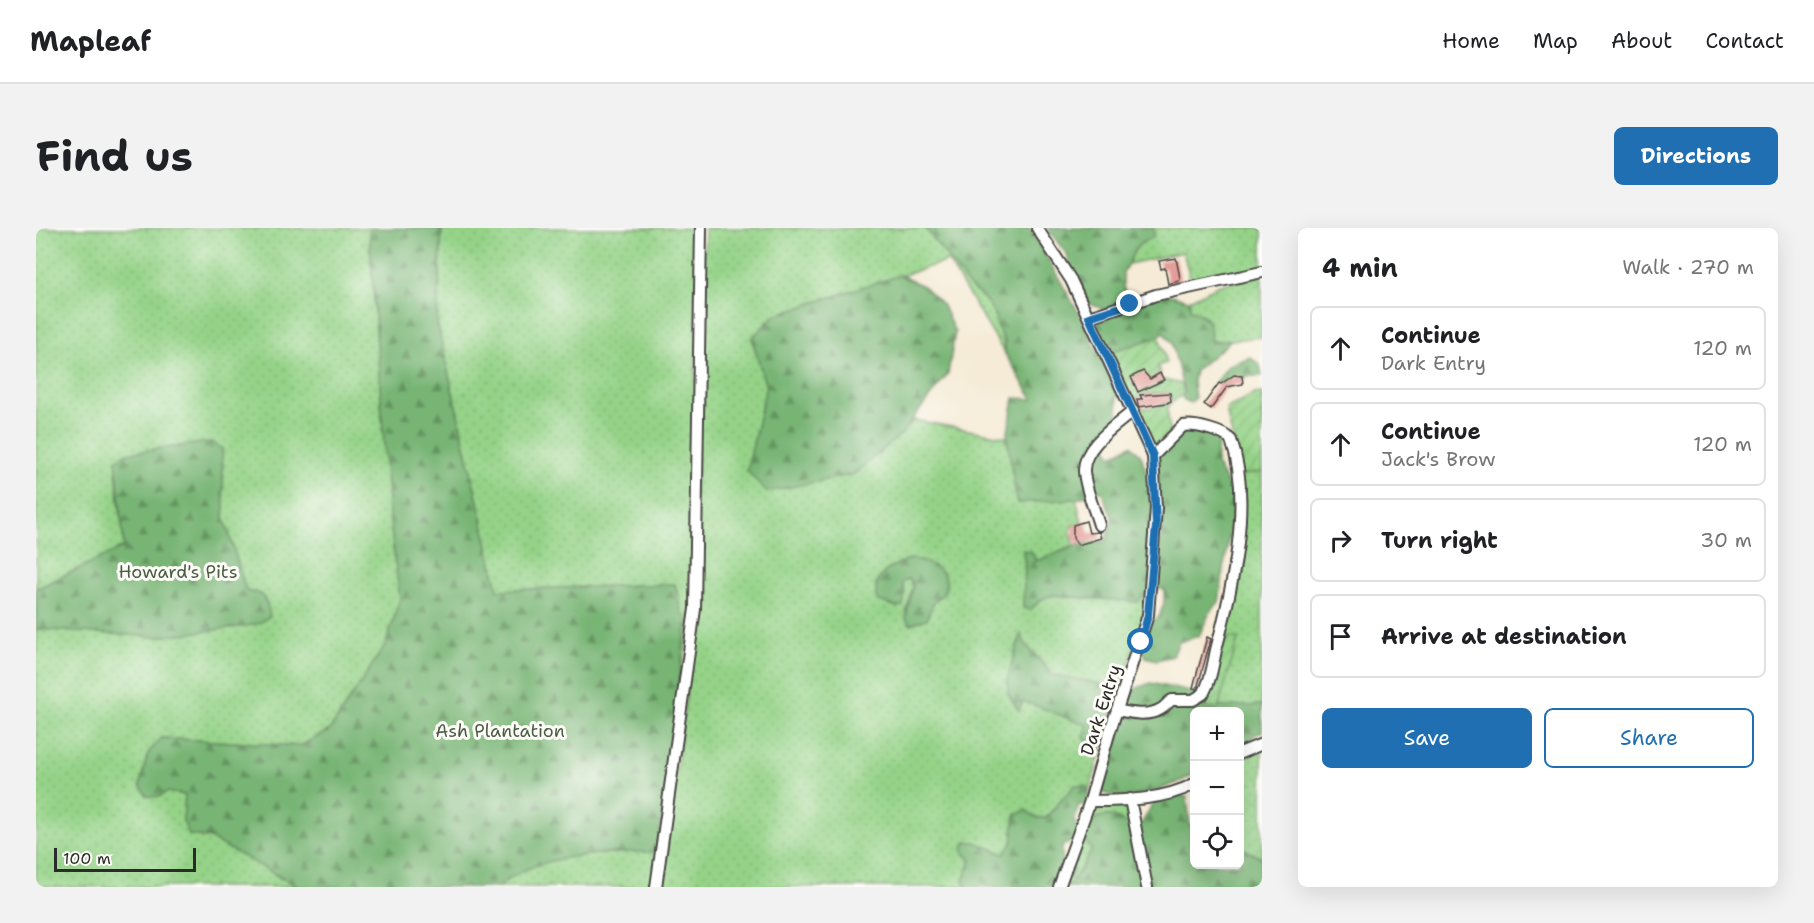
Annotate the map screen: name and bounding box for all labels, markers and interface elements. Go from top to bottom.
text: Mapleaf [30,22,151,60]
text: Home [1442,27,1500,55]
text: Map [1533,27,1578,55]
text: About [1611,27,1672,55]
text: Contact [1705,27,1784,55]
button: Directions [1614,127,1778,185]
text: Find us [36,128,193,184]
text: 4 min [1322,250,1398,285]
text: Walk · 270 m [1622,254,1754,280]
route end [1116,290,1142,316]
text: Continue [1381,321,1481,350]
icon: ahead [1324,332,1357,365]
text: 120 m [1693,335,1752,361]
text: Dark Entry [1381,350,1486,376]
text: Continue [1381,417,1481,446]
icon: ahead [1324,428,1357,461]
text: 120 m [1693,431,1752,457]
text: Jack's Brow [1381,446,1496,472]
icon: right [1324,524,1357,557]
text: Turn right [1381,526,1498,555]
text: 30 m [1700,527,1752,553]
park label: Howard's Pits [118,560,238,584]
icon: arrive [1324,620,1357,653]
text: Arrive at destination [1381,622,1627,651]
route start [1127,628,1153,654]
street label: Dark Entry [1075,661,1127,759]
map controls [1190,707,1244,869]
button: + [1190,707,1244,761]
button: Save [1322,708,1532,768]
button: Share [1544,708,1754,768]
park label: Ash Plantation [435,719,565,743]
button: − [1190,761,1244,815]
button: locate [1190,815,1244,869]
scale bar [54,845,196,872]
text: 100 m [63,848,111,869]

